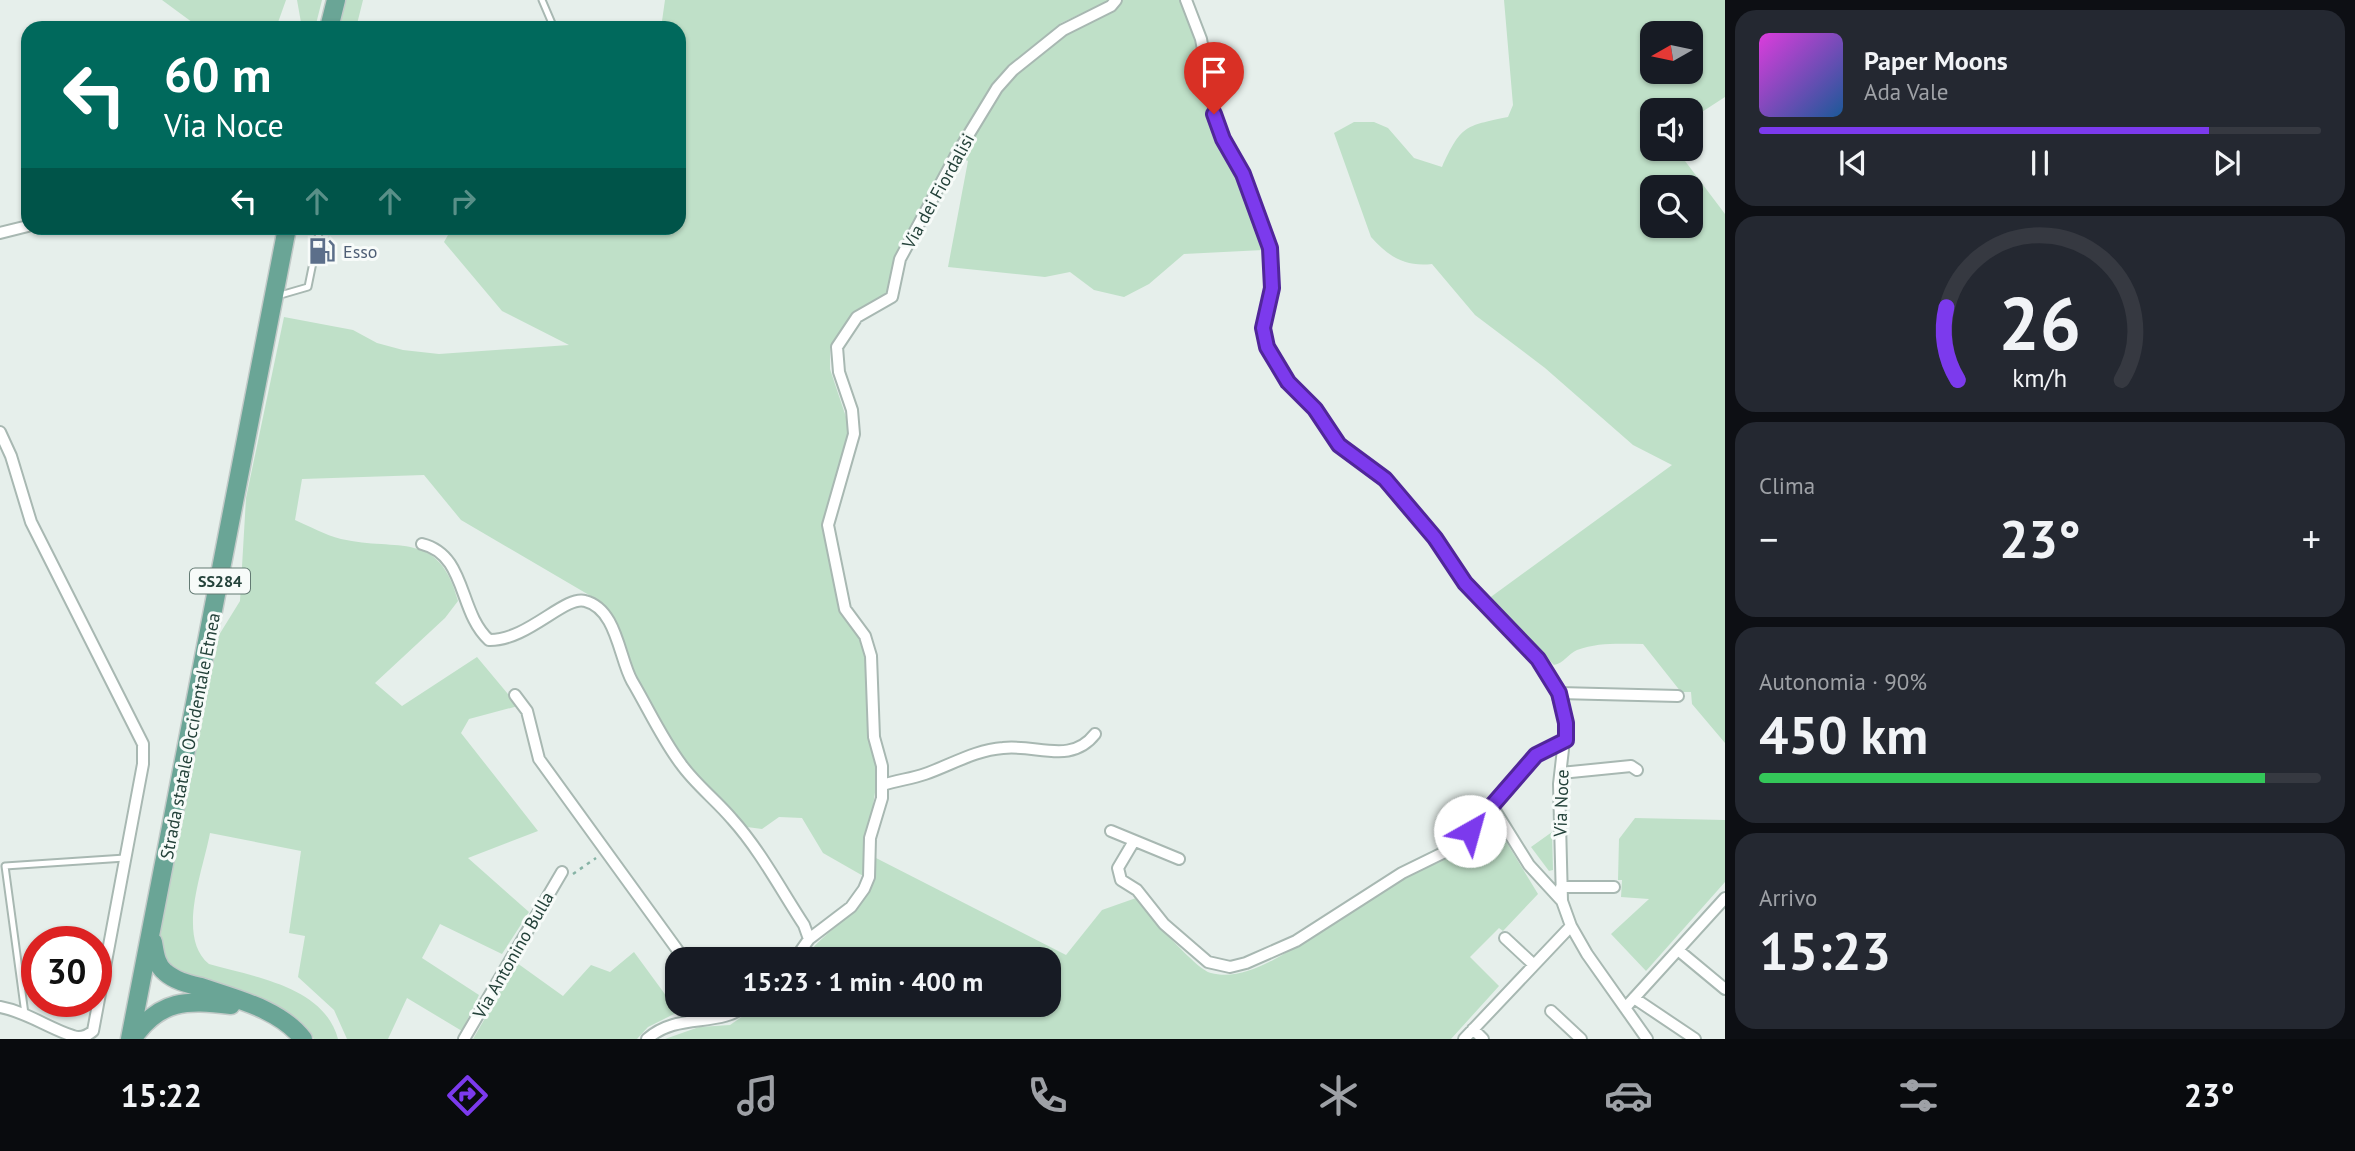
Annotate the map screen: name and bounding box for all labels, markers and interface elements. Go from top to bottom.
north arrow [1640,21,1703,84]
map controls [1640,21,1703,238]
text: 60 m [164,42,271,106]
pin [1184,42,1244,114]
text: Paper Moons [1864,44,2008,77]
icon: left [49,49,140,140]
icon: arrive [1195,53,1233,91]
text: Ada Vale [1864,77,1948,106]
button: sound [1640,98,1703,161]
text: Via Noce [164,104,284,146]
street label: Via dei Fiordalisi [896,129,979,254]
icon: previous [1834,144,1872,182]
icon: pause [2021,144,2059,182]
icon: next [2208,144,2246,182]
button: search [1640,175,1703,238]
icon: left [225,182,263,220]
icon: ahead [298,182,336,220]
icon: ahead [371,182,409,220]
icon: right [444,182,482,220]
fuel station icon: Esso [307,236,337,266]
place label: Esso [343,240,377,263]
text: 26 [1999,276,2081,370]
text: km/h [2013,361,2067,393]
text: Clima [1759,471,1815,500]
text: 23° [1999,505,2081,572]
text: − [1759,514,1778,563]
text: + [2302,514,2321,563]
road number: SS284 [190,568,250,594]
street label: Strada statale Occidentale Etnea [155,611,225,861]
text: Autonomia · 90% [1759,667,1927,696]
text: 450 km [1759,701,1928,768]
street label: Via Noce [1548,769,1574,838]
position arrow [1433,794,1507,868]
text: Arrivo [1759,883,1817,912]
street label: Via Antonino Bulla [467,887,559,1023]
text: 15:23 [1759,917,1891,984]
speed limit sign: 30 [21,926,112,1017]
text: 15:23 · 1 min · 400 m [743,965,983,998]
icon: directions [443,1071,492,1120]
icon: music [733,1071,782,1120]
icon: phone [1023,1071,1072,1120]
icon: climate [1314,1071,1363,1120]
icon: car [1604,1071,1653,1120]
icon: filters [1894,1071,1943,1120]
text: 15:22 [121,1074,202,1116]
text: 23° [2184,1074,2234,1116]

